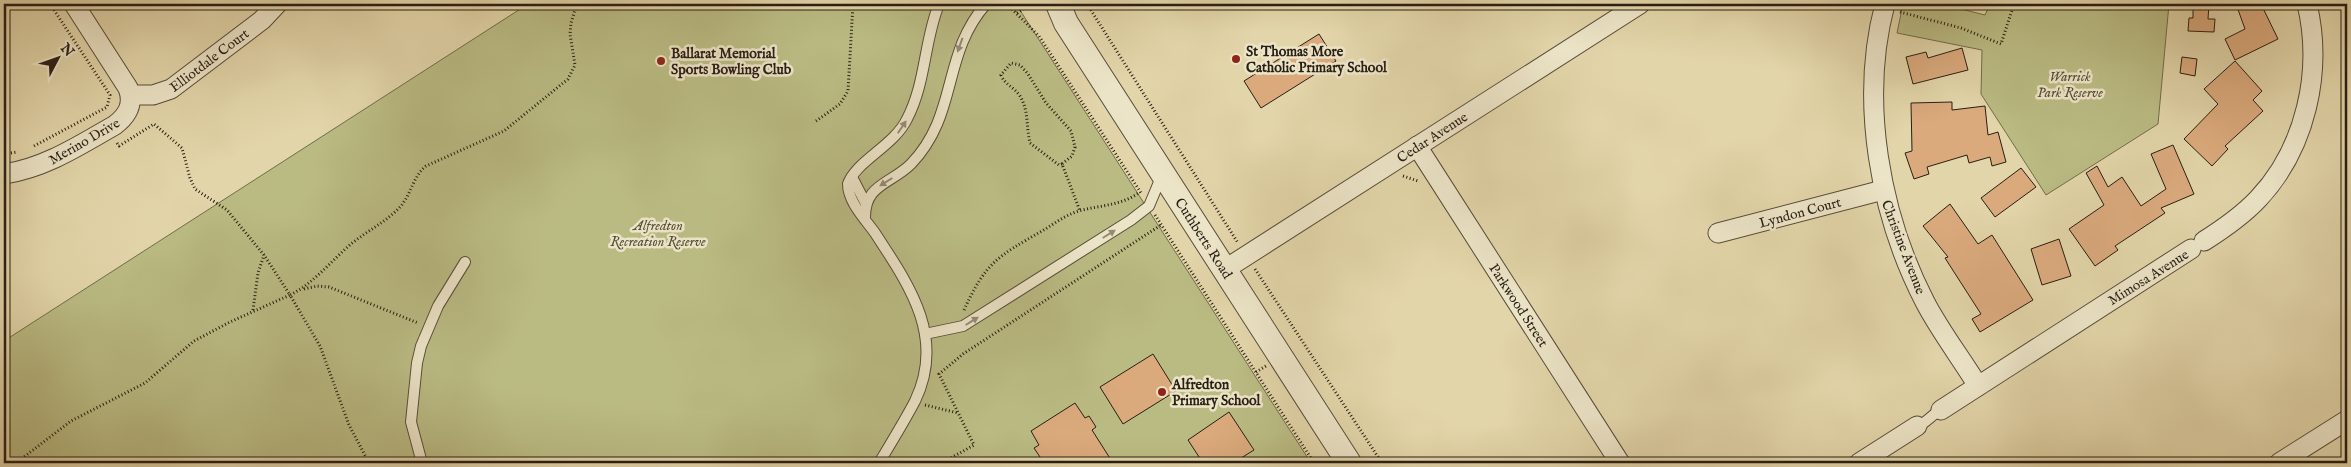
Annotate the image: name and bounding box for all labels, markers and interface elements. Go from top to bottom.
street label: Elliotdale Court [166,25,253,97]
north arrow [32,32,82,82]
one-way arrow [956,37,963,52]
text: N [56,39,78,61]
place label: St Thomas More Catholic Primary School [1246,43,1388,77]
place label: Ballarat Memorial Sports Bowling Club [671,45,792,79]
marker: St Thomas More Catholic Primary School [1230,53,1242,65]
marker: Ballarat Memorial Sports Bowling Club [655,55,667,67]
park label: Warrick Park Reserve [2037,68,2103,102]
street label: Cedar Avenue [1394,108,1472,167]
street label: Merino Drive [46,114,124,169]
one-way arrow [897,121,907,134]
one-way arrow [879,178,892,187]
street label: Lyndon Court [1757,193,1843,233]
street label: Cuthberts Road [1170,195,1236,283]
street label: Christine Avenue [1877,198,1930,298]
park label: Alfredton Recreation Reserve [610,217,706,251]
one-way arrow [1102,230,1116,239]
street label: Mimosa Avenue [2105,246,2193,310]
street label: Parkwood Street [1484,260,1552,351]
one-way arrow [965,316,978,326]
place label: Alfredton Primary School [1171,376,1262,410]
marker: Alfredton Primary School [1156,386,1168,398]

